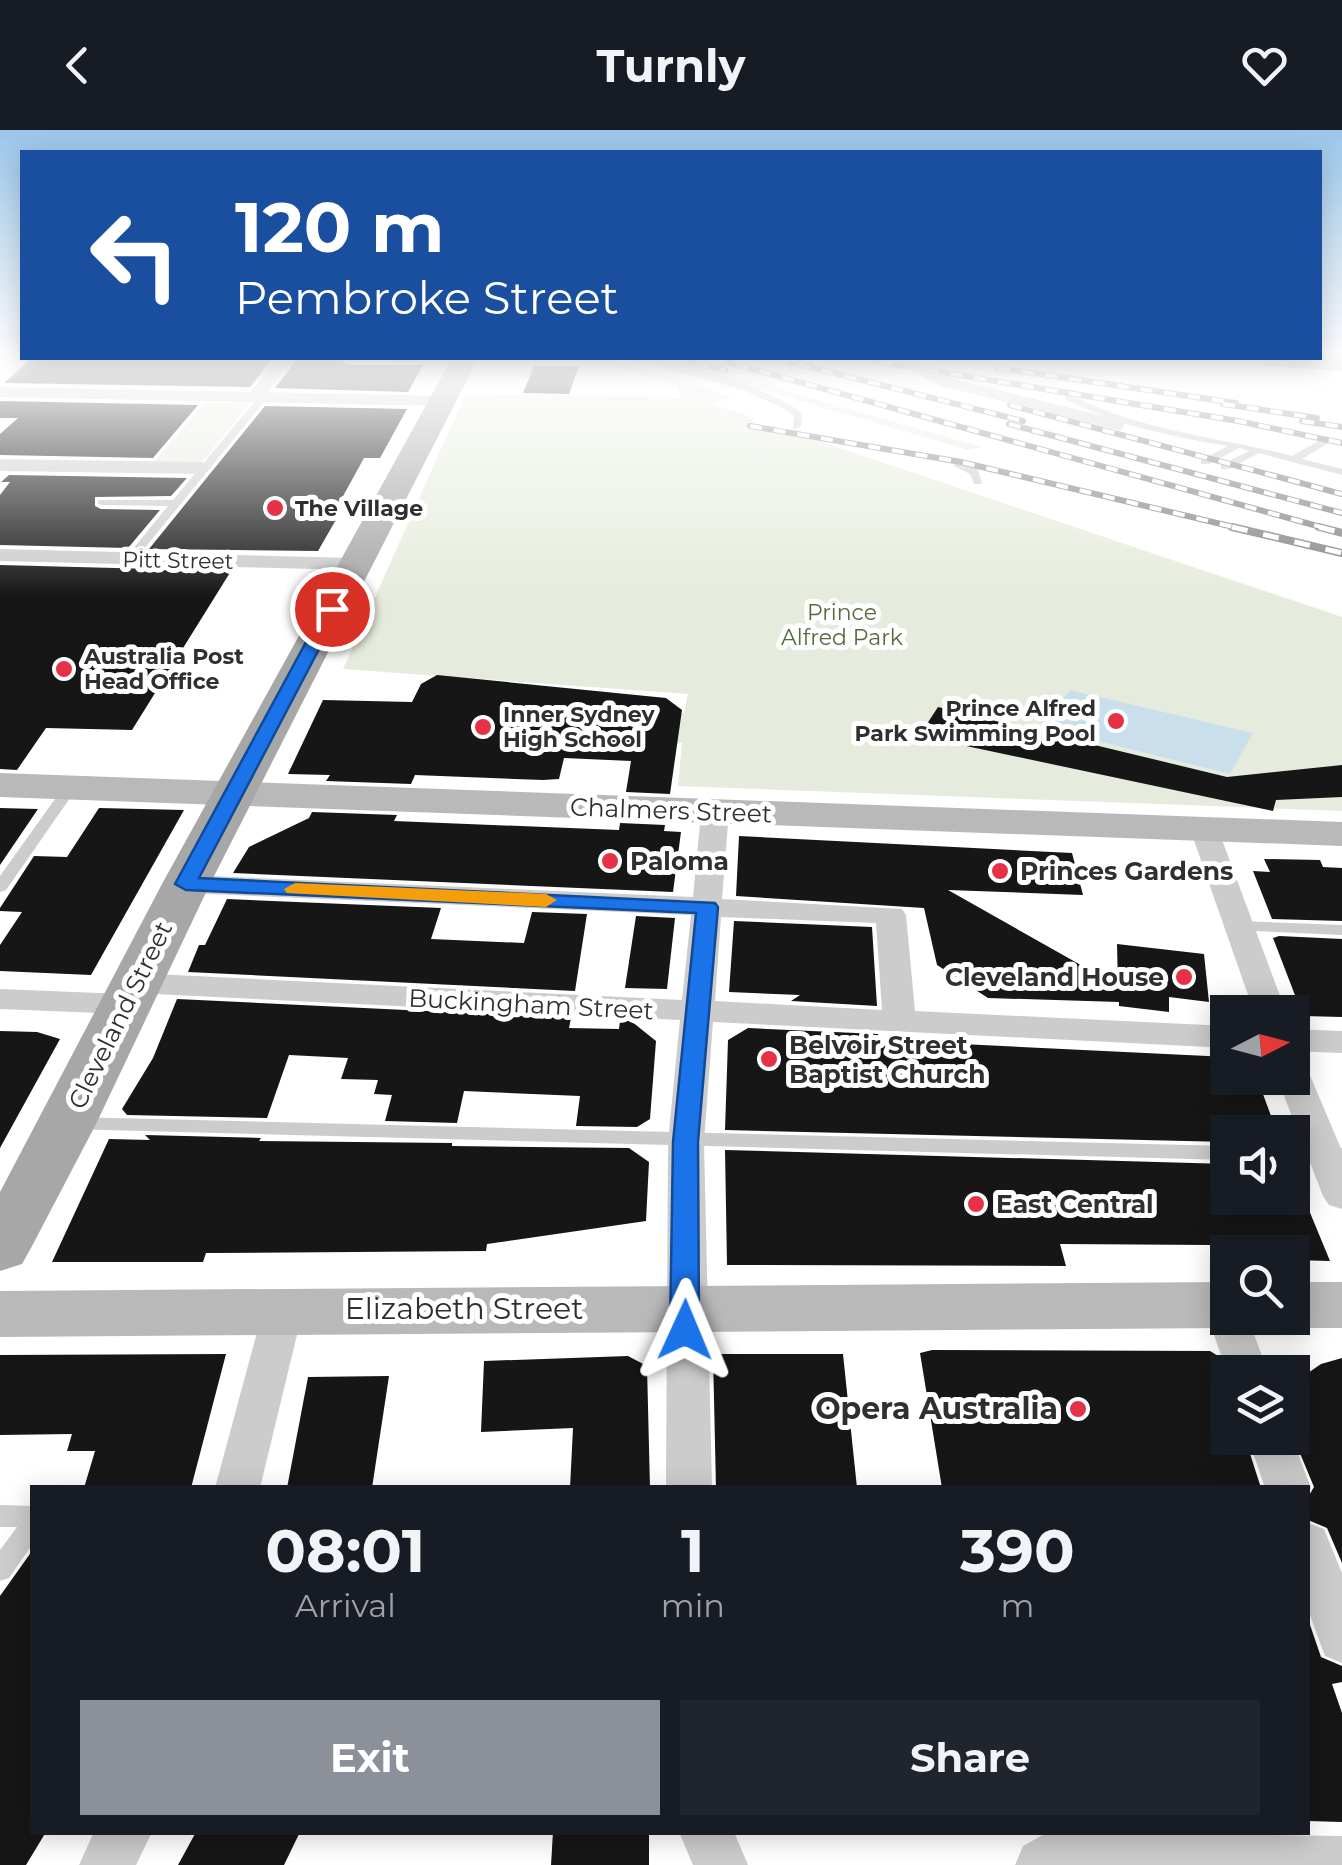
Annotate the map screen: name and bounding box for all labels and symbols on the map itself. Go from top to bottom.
place label: The Village [295,495,423,522]
marker: The Village [264,497,286,519]
street label: Pitt Street [122,546,234,575]
pin [290,567,375,652]
park label: Prince Alfred Park [781,599,904,651]
place label: Australia Post Head Office [83,643,244,695]
marker: Australia Post Head Office [53,658,75,680]
place label: Prince Alfred Park Swimming Pool [855,695,1096,747]
place label: Inner Sydney High School [503,701,656,753]
marker: Prince Alfred Park Swimming Pool [1105,710,1127,732]
marker: Inner Sydney High School [472,716,494,738]
street label: Chalmers Street [570,791,772,829]
place label: Paloma [630,846,729,876]
marker: Paloma [599,850,621,872]
place label: Princes Gardens [1020,856,1233,886]
marker: Princes Gardens [989,860,1011,882]
street label: Cleveland Street [62,916,178,1114]
place label: Cleveland House [945,962,1164,992]
marker: Cleveland House [1173,966,1195,988]
street label: Buckingham Street [408,983,654,1025]
north arrow [1210,995,1310,1095]
place label: Belvoir Street Baptist Church [789,1030,986,1089]
marker: Belvoir Street Baptist Church [758,1048,780,1070]
place label: East Central [996,1189,1154,1219]
marker: East Central [965,1193,987,1215]
position arrow [633,1278,737,1382]
street label: Elizabeth Street [345,1290,583,1327]
place label: Opera Australia [815,1390,1058,1427]
marker: Opera Australia [1067,1398,1089,1420]

